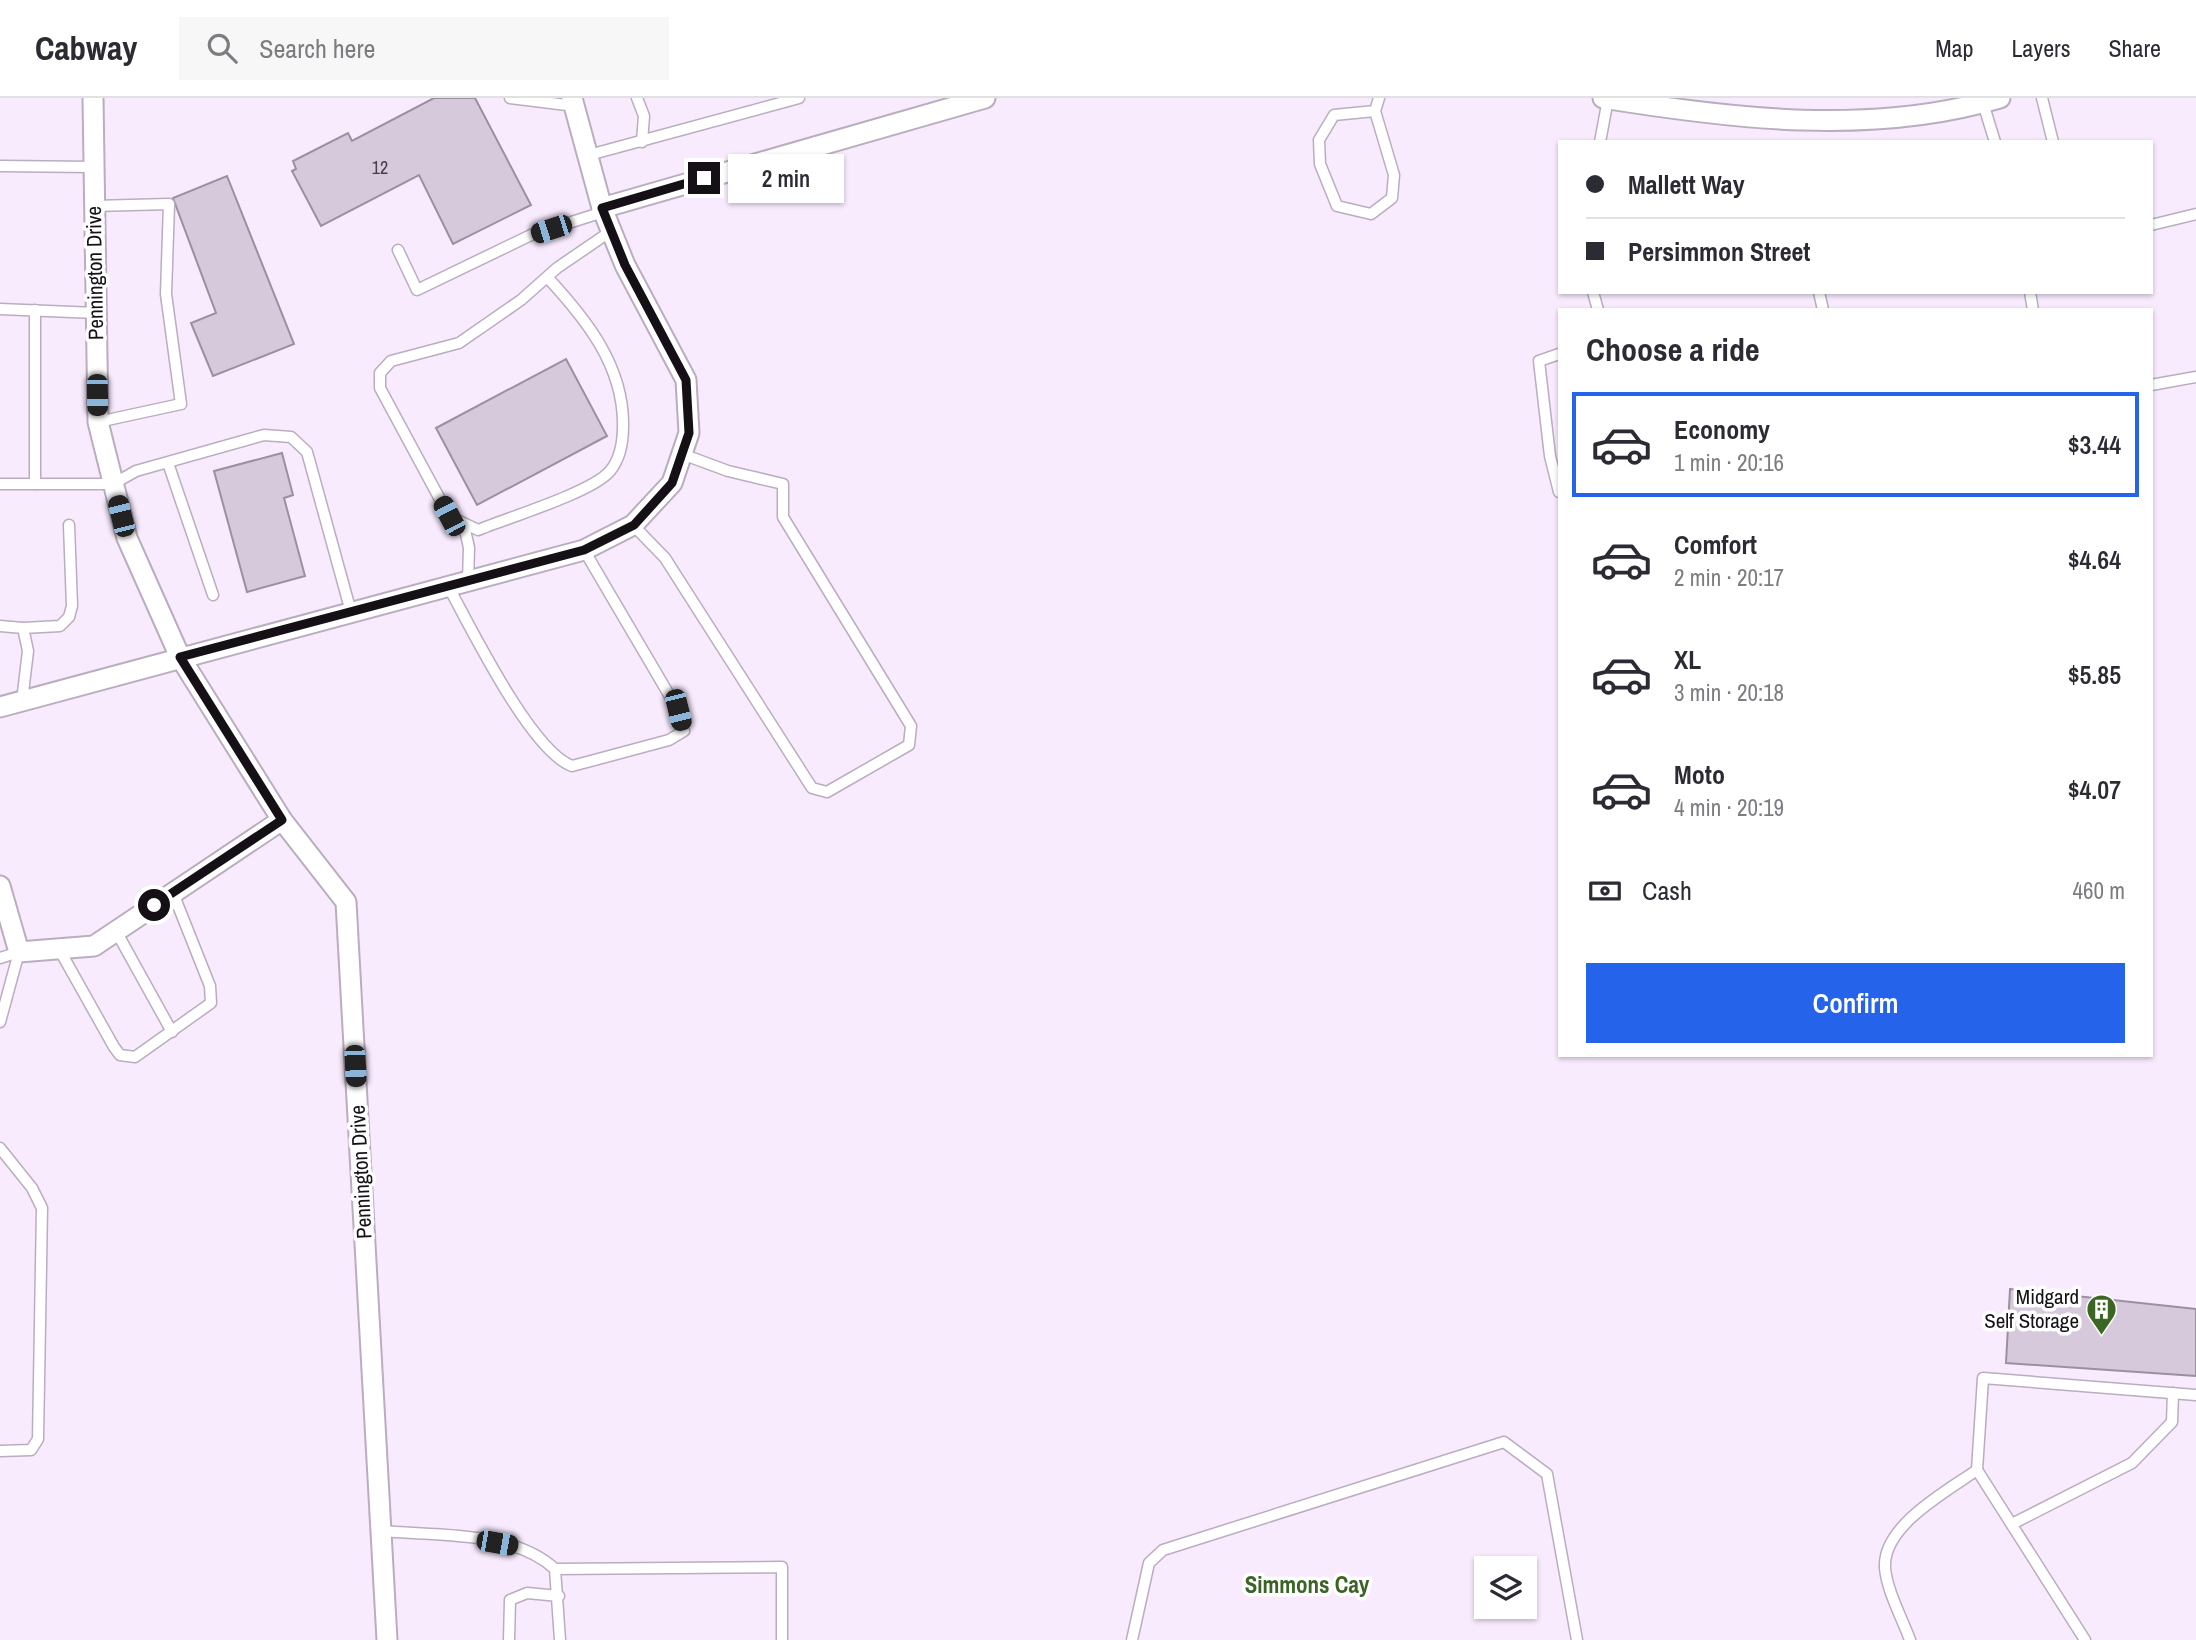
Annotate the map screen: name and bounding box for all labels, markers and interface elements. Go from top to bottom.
search box [179,17,669,80]
text: Cabway [35,26,137,70]
icon: search [203,29,241,67]
text: Search here [259,31,375,66]
text: Map [1935,32,1973,64]
text: Layers [2011,32,2070,64]
text: Share [2108,32,2161,64]
callout: 2 min [728,154,844,202]
house number: 12 [372,155,388,180]
route end [688,162,720,194]
text: 2 min [762,163,810,194]
text: Mallett Way [1628,167,1745,202]
street label: Pennington Drive [79,206,110,340]
car [528,213,575,245]
text: Persimmon Street [1628,234,1810,269]
text: Choose a ride [1586,328,1760,371]
car [87,374,108,416]
text: Economy [1674,412,1770,447]
icon: car [1590,413,1653,476]
text: $3.44 [2068,427,2121,462]
text: 1 min · 20:16 [1674,447,1784,478]
car [106,493,137,539]
car [430,493,469,539]
text: Comfort [1674,527,1757,562]
icon: car [1590,528,1653,591]
text: $4.64 [2068,542,2121,577]
text: 2 min · 20:17 [1674,562,1784,593]
text: XL [1674,642,1701,677]
icon: car [1590,643,1653,706]
text: $5.85 [2068,657,2121,692]
text: 3 min · 20:18 [1674,677,1784,708]
car [663,687,694,733]
text: Moto [1674,757,1725,792]
icon: car [1590,758,1653,821]
text: $4.07 [2068,772,2121,807]
text: 4 min · 20:19 [1674,792,1784,823]
icon: cash [1586,872,1624,910]
text: Cash [1642,873,1692,908]
text: 460 m [2073,875,2125,906]
route start [138,889,170,921]
button: Confirm [1586,963,2125,1043]
car [344,1044,367,1088]
street label: Pennington Drive [343,1104,378,1240]
place label: Midgard Self Storage [1984,1282,2079,1335]
building icon: Midgard Self Storage [2085,1292,2119,1336]
car [475,1529,520,1557]
map controls [1474,1556,1537,1619]
button: layers [1474,1556,1537,1619]
district label: Simmons Cay [1245,1569,1370,1600]

